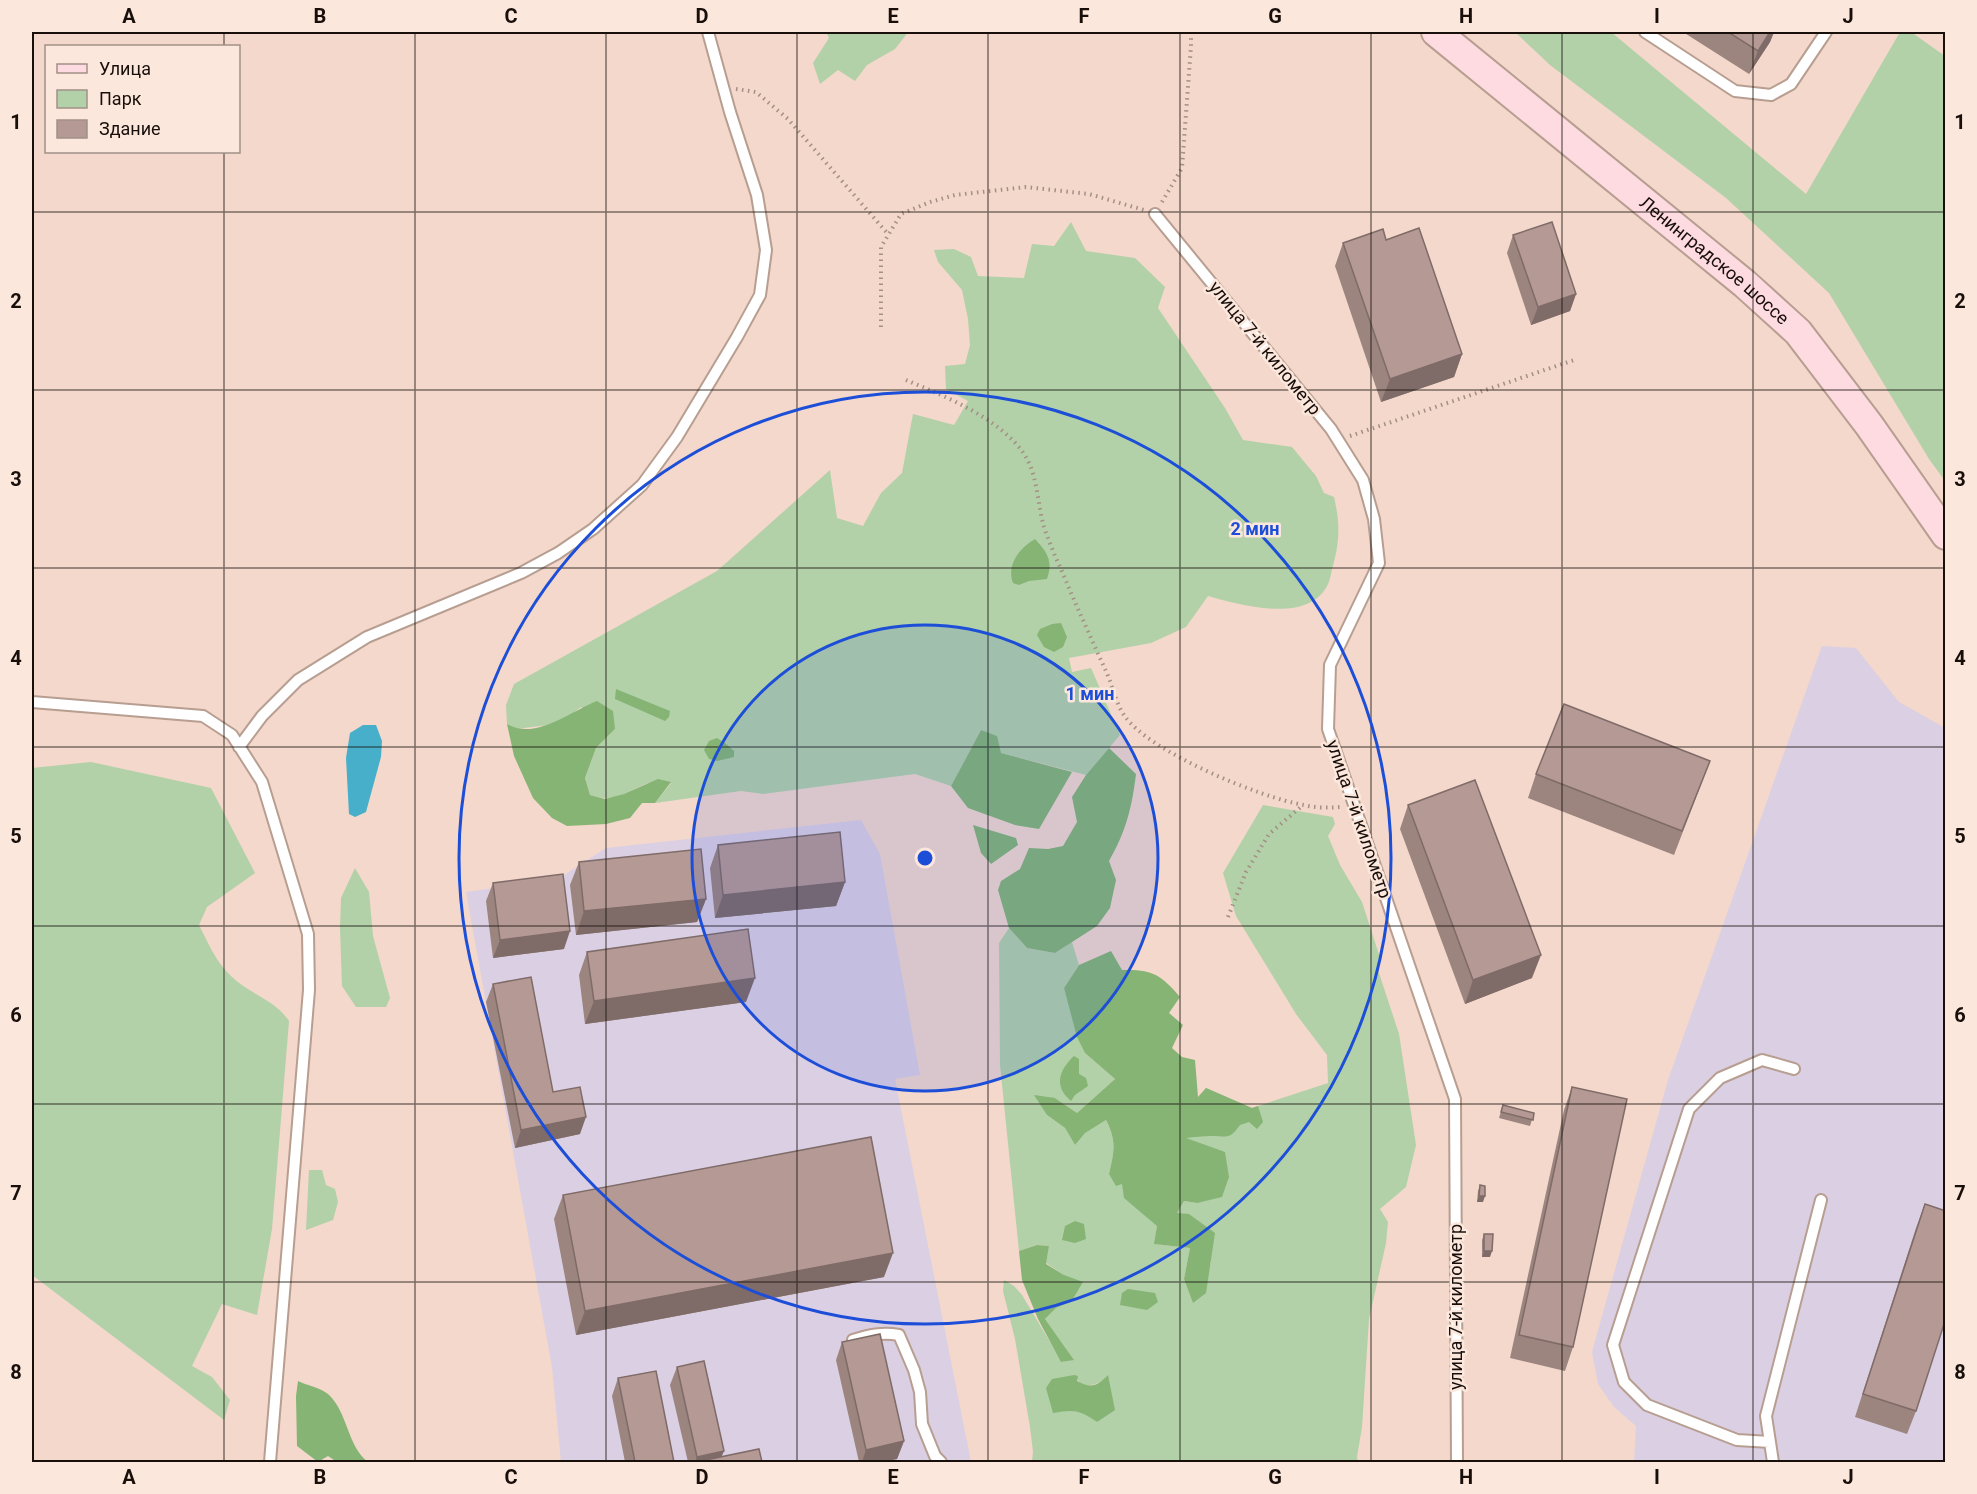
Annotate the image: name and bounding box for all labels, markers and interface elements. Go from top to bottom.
text: A [122,4,136,28]
text: B [314,4,326,28]
text: C [504,4,518,28]
text: D [696,4,709,28]
text: E [887,4,899,28]
text: F [1079,4,1090,28]
text: G [1268,4,1282,28]
text: H [1459,4,1473,28]
text: I [1654,4,1660,28]
text: J [1842,4,1854,28]
legend [45,45,240,153]
text: Улица [99,58,151,79]
text: Парк [99,88,142,109]
text: 1 [10,110,22,134]
text: 1 [1954,110,1966,134]
text: Здание [99,118,161,139]
street label: Ленинградское шоссе [1636,191,1793,329]
street label: улица 7-й километр [1205,277,1326,419]
text: 2 [10,289,22,313]
text: 2 [1954,289,1966,313]
text: 3 [10,467,22,491]
text: 3 [1954,467,1966,491]
text: 2 мин [1231,518,1279,539]
text: 4 [10,646,22,670]
text: 4 [1954,646,1966,670]
text: 1 мин [1066,683,1114,704]
street label: улица 7-й километр [1322,737,1396,901]
text: 5 [10,824,22,848]
text: 5 [1954,824,1966,848]
centre of rings [915,848,935,868]
text: 6 [10,1003,22,1027]
text: 6 [1954,1003,1966,1027]
text: 7 [10,1181,22,1205]
text: 7 [1954,1181,1966,1205]
street label: улица 7-й километр [1445,1224,1466,1390]
text: 8 [10,1360,22,1384]
text: 8 [1954,1360,1966,1384]
text: A [122,1465,136,1489]
text: B [314,1465,326,1489]
text: C [504,1465,518,1489]
text: D [696,1465,709,1489]
text: E [887,1465,899,1489]
text: F [1079,1465,1090,1489]
text: G [1268,1465,1282,1489]
text: H [1459,1465,1473,1489]
text: I [1654,1465,1660,1489]
text: J [1842,1465,1854,1489]

